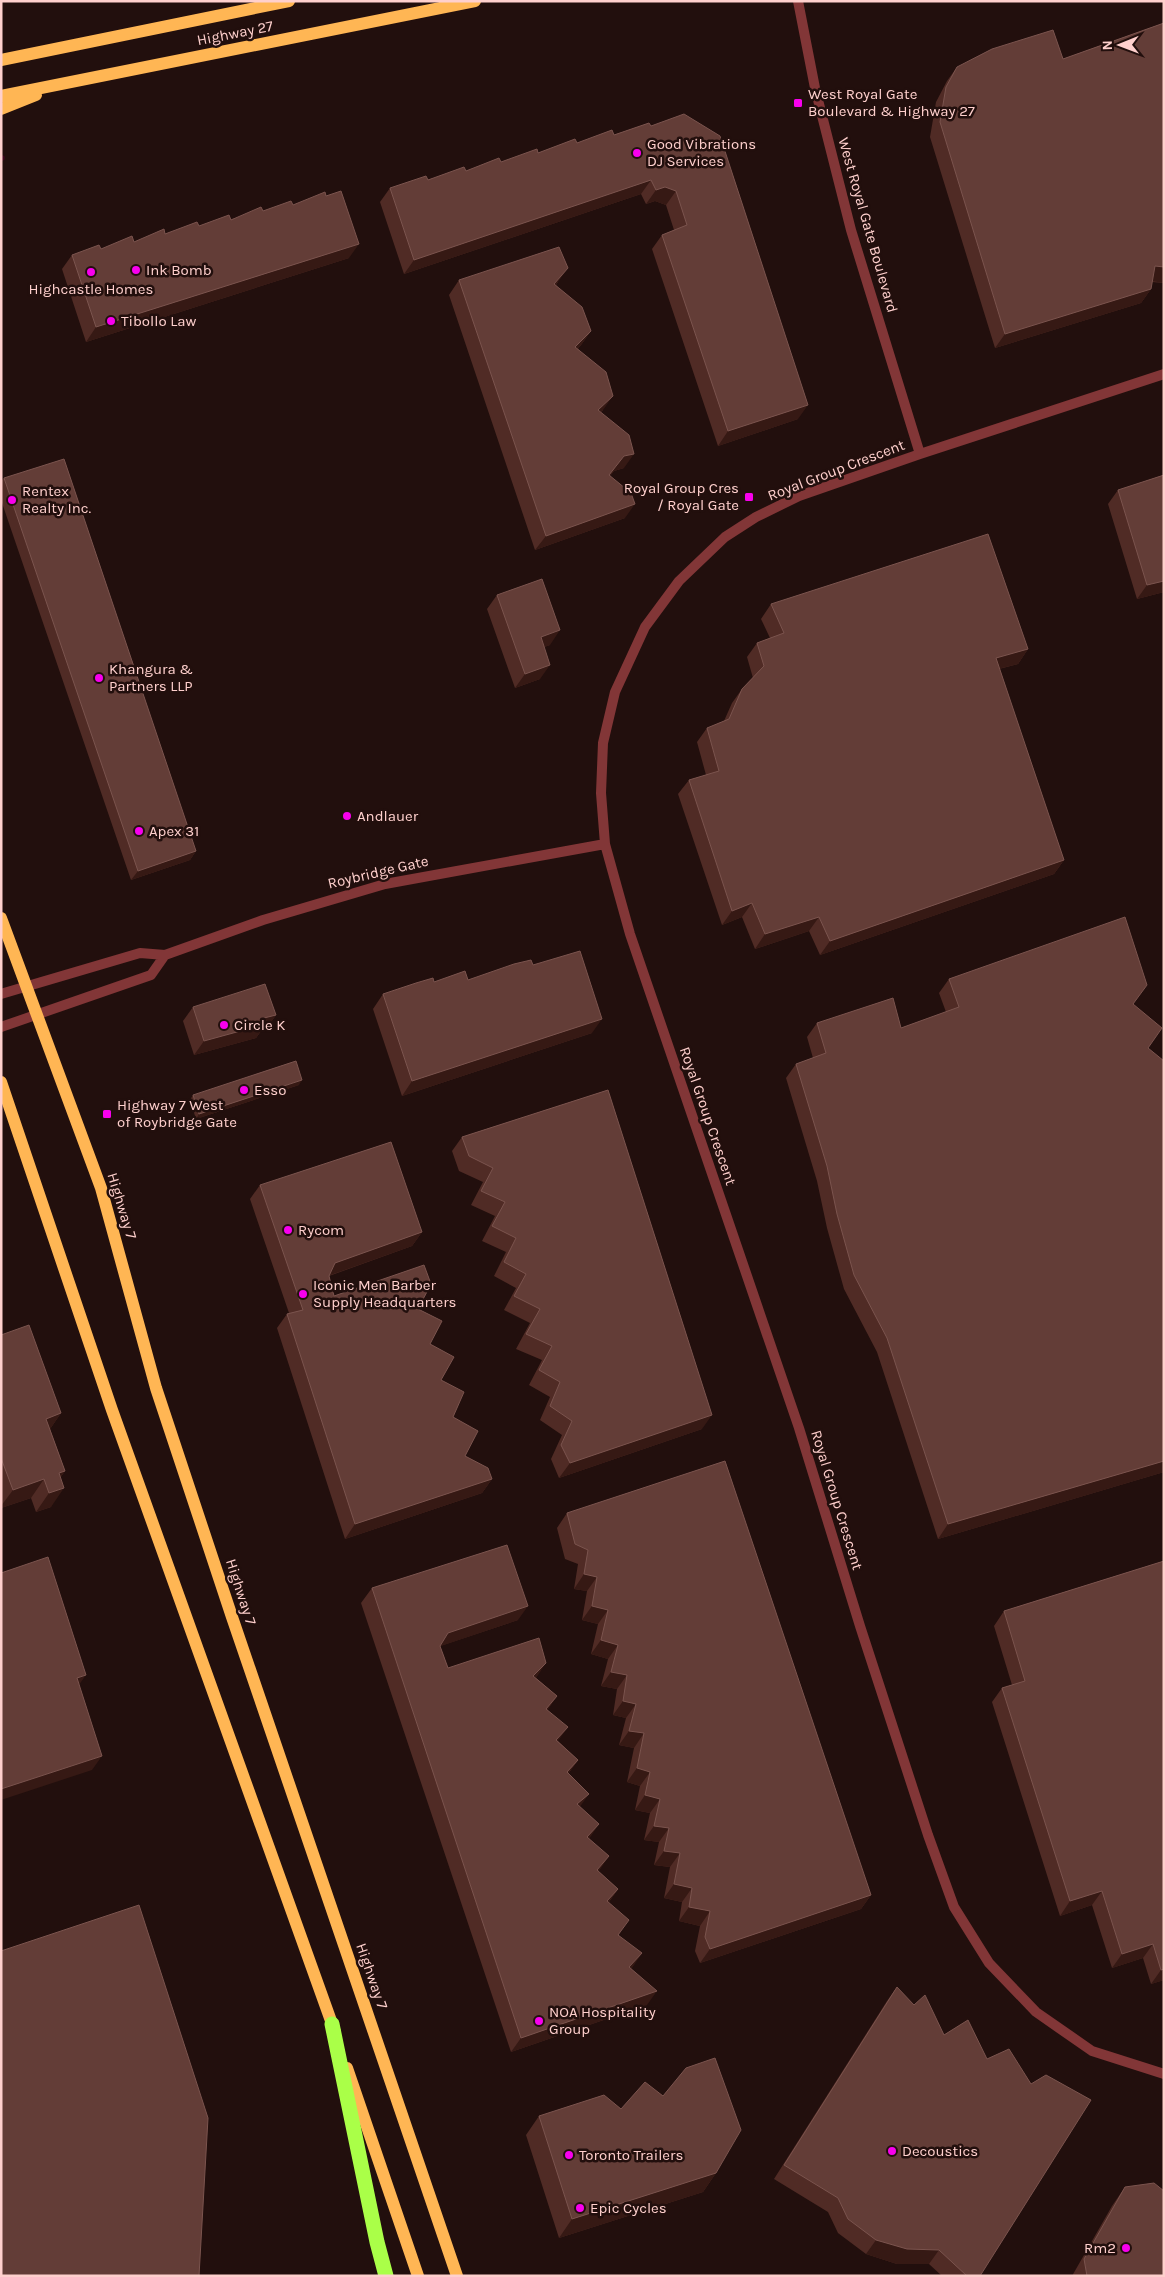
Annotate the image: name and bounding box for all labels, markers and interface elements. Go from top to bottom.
street label: Highway 27 [195,17,275,49]
north arrow [1095,20,1145,70]
text: N [1099,40,1116,50]
place label: West Royal Gate Boulevard & Highway 27 [808,85,975,120]
marker: West Royal Gate Boulevard & Highway 27 [792,97,804,109]
place label: Good Vibrations DJ Services [647,135,756,170]
street label: West Royal Gate Boulevard [834,135,902,315]
marker: Good Vibrations DJ Services [631,147,643,159]
place label: Ink Bomb [146,261,212,279]
marker: Ink Bomb [130,264,142,276]
marker: Highcastle Homes [85,266,97,278]
place label: Highcastle Homes [29,280,153,298]
place label: Tibollo Law [121,312,196,330]
marker: Tibollo Law [105,315,117,327]
street label: Royal Group Crescent [765,435,907,504]
place label: Royal Group Cres / Royal Gate [624,479,739,514]
place label: Rentex Realty Inc. [22,482,92,517]
marker: Royal Group Cres / Royal Gate [743,491,755,503]
marker: Rentex Realty Inc. [6,494,18,506]
place label: Khangura & Partners LLP [109,660,193,695]
marker: Khangura & Partners LLP [93,672,105,684]
place label: Andlauer [357,807,419,825]
marker: Andlauer [341,810,353,822]
place label: Apex 31 [149,822,199,840]
marker: Apex 31 [133,825,145,837]
street label: Roybridge Gate [326,852,430,892]
place label: Circle K [234,1016,285,1034]
marker: Circle K [218,1019,230,1031]
street label: Royal Group Crescent [676,1044,740,1188]
place label: Esso [254,1081,286,1099]
marker: Esso [238,1084,250,1096]
place label: Highway 7 West of Roybridge Gate [117,1096,237,1131]
marker: Highway 7 West of Roybridge Gate [101,1108,113,1120]
street label: Highway 7 [103,1171,141,1241]
place label: Rycom [298,1221,344,1239]
marker: Rycom [282,1224,294,1236]
place label: Iconic Men Barber Supply Headquarters [313,1276,456,1311]
marker: Iconic Men Barber Supply Headquarters [297,1288,309,1300]
street label: Royal Group Crescent [807,1428,867,1573]
street label: Highway 7 [222,1557,260,1627]
street label: Highway 7 [352,1941,392,2011]
place label: NOA Hospitality Group [549,2003,656,2038]
marker: NOA Hospitality Group [533,2015,545,2027]
place label: Decoustics [902,2142,978,2160]
marker: Decoustics [886,2145,898,2157]
place label: Toronto Trailers [579,2146,683,2164]
marker: Toronto Trailers [563,2149,575,2161]
place label: Epic Cycles [590,2199,667,2217]
marker: Epic Cycles [574,2202,586,2214]
place label: Rm2 [1084,2239,1116,2257]
marker: Rm2 [1120,2242,1132,2254]

